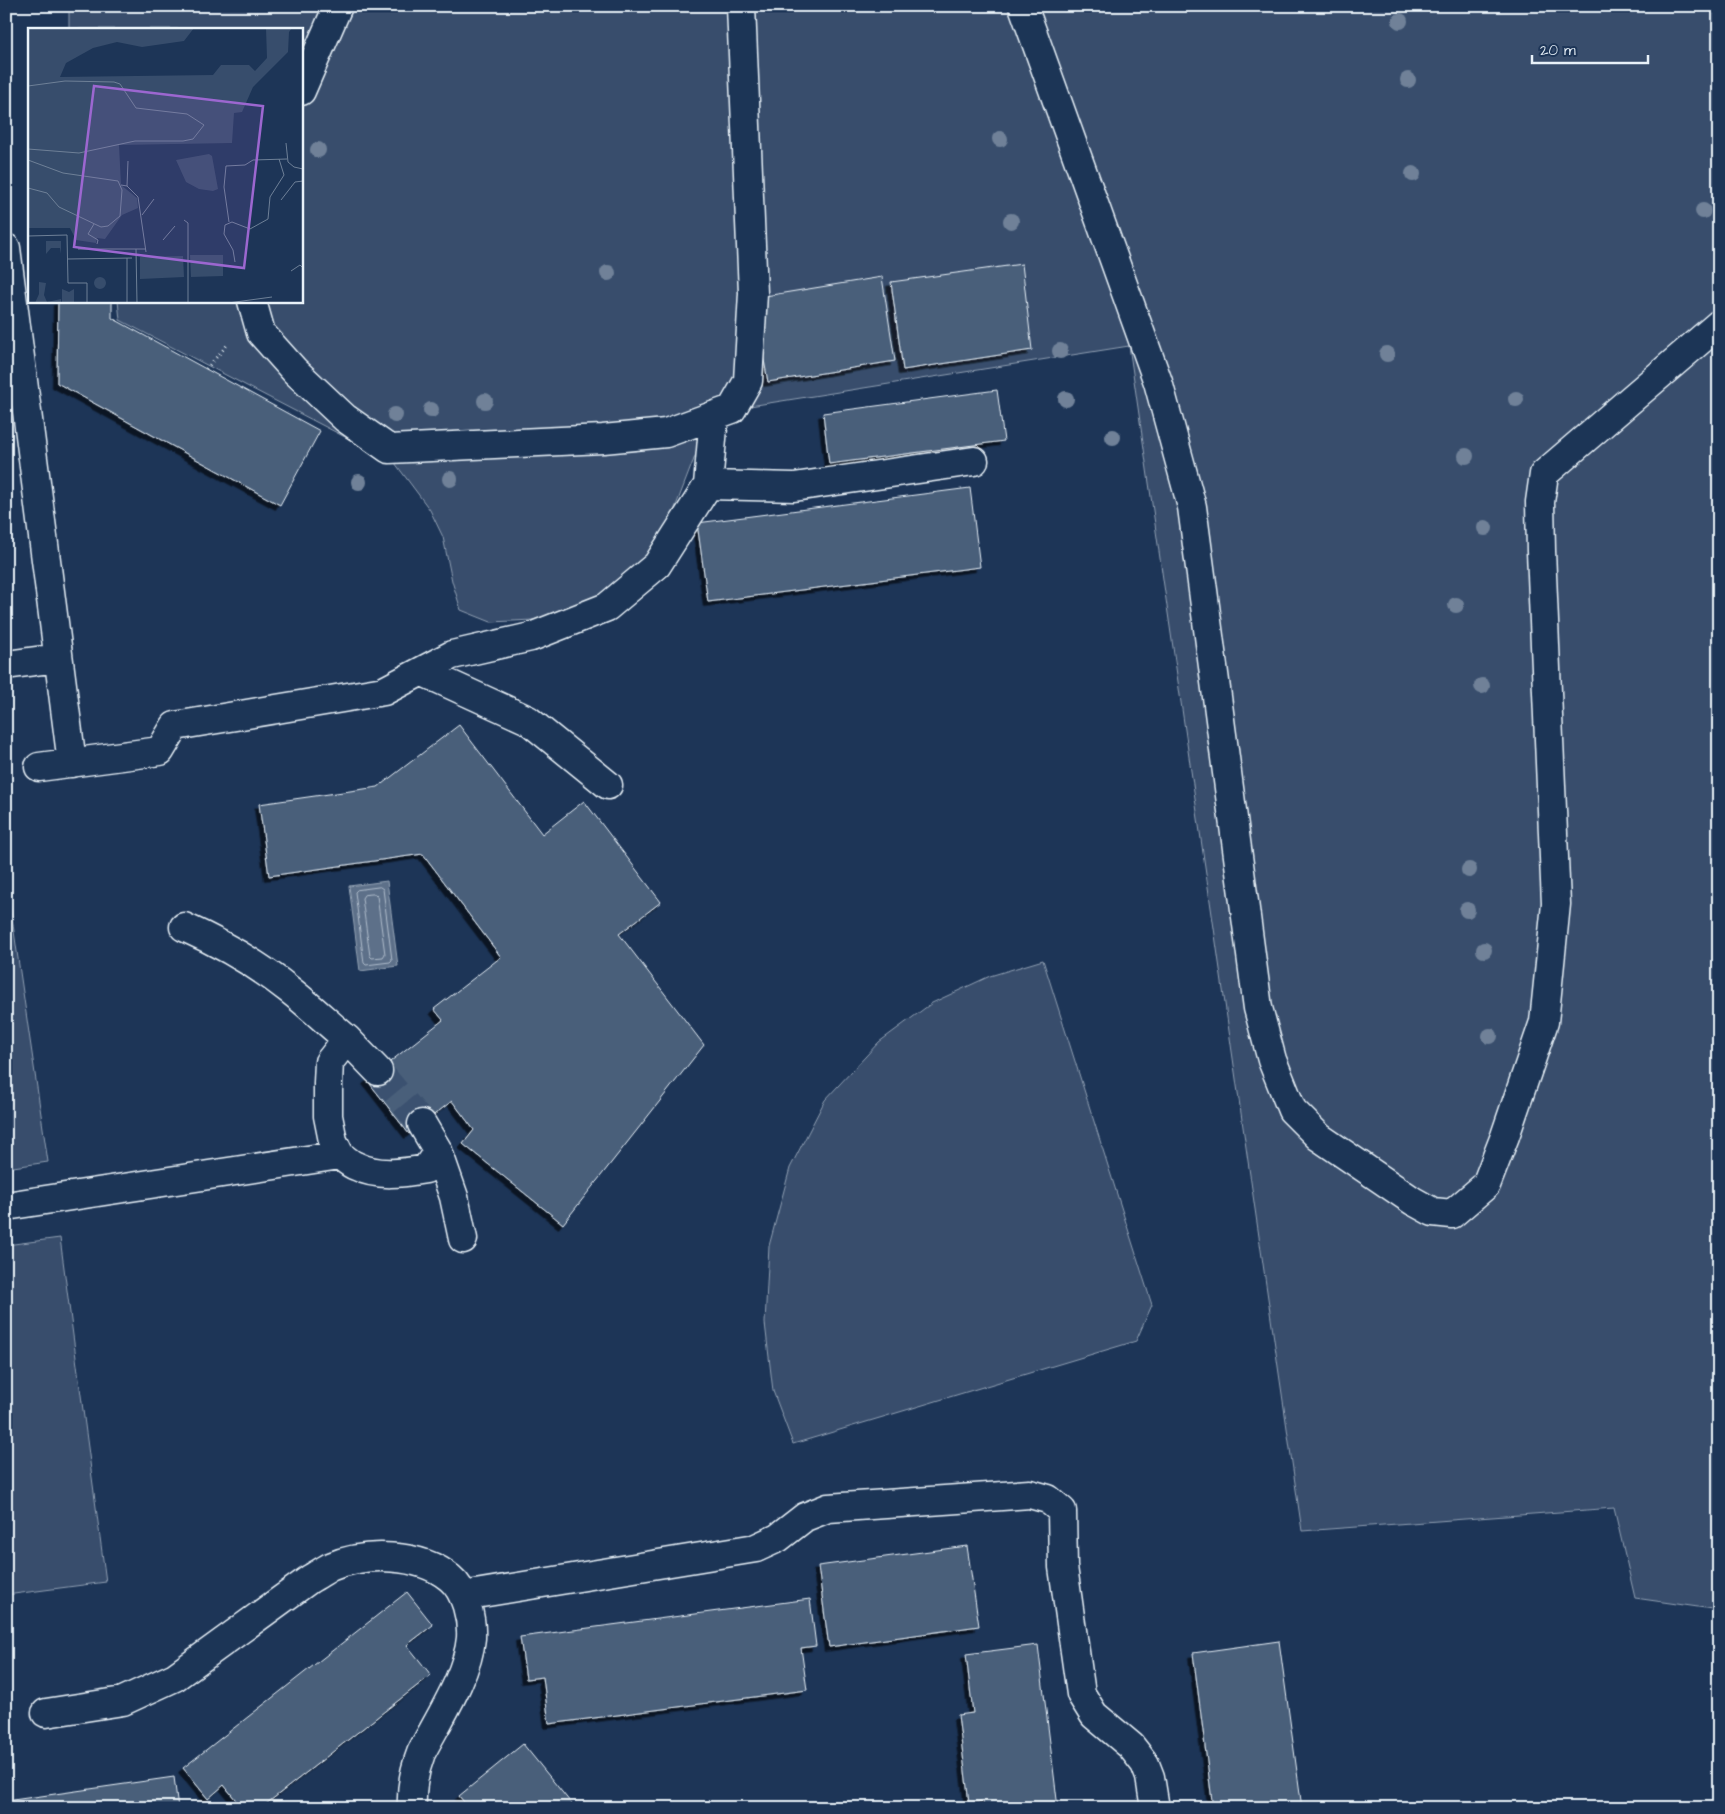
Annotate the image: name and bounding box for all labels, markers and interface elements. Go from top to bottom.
inset map [28,28,302,302]
scale bar [1532,32,1649,64]
text: 20 m [1540,40,1576,61]

